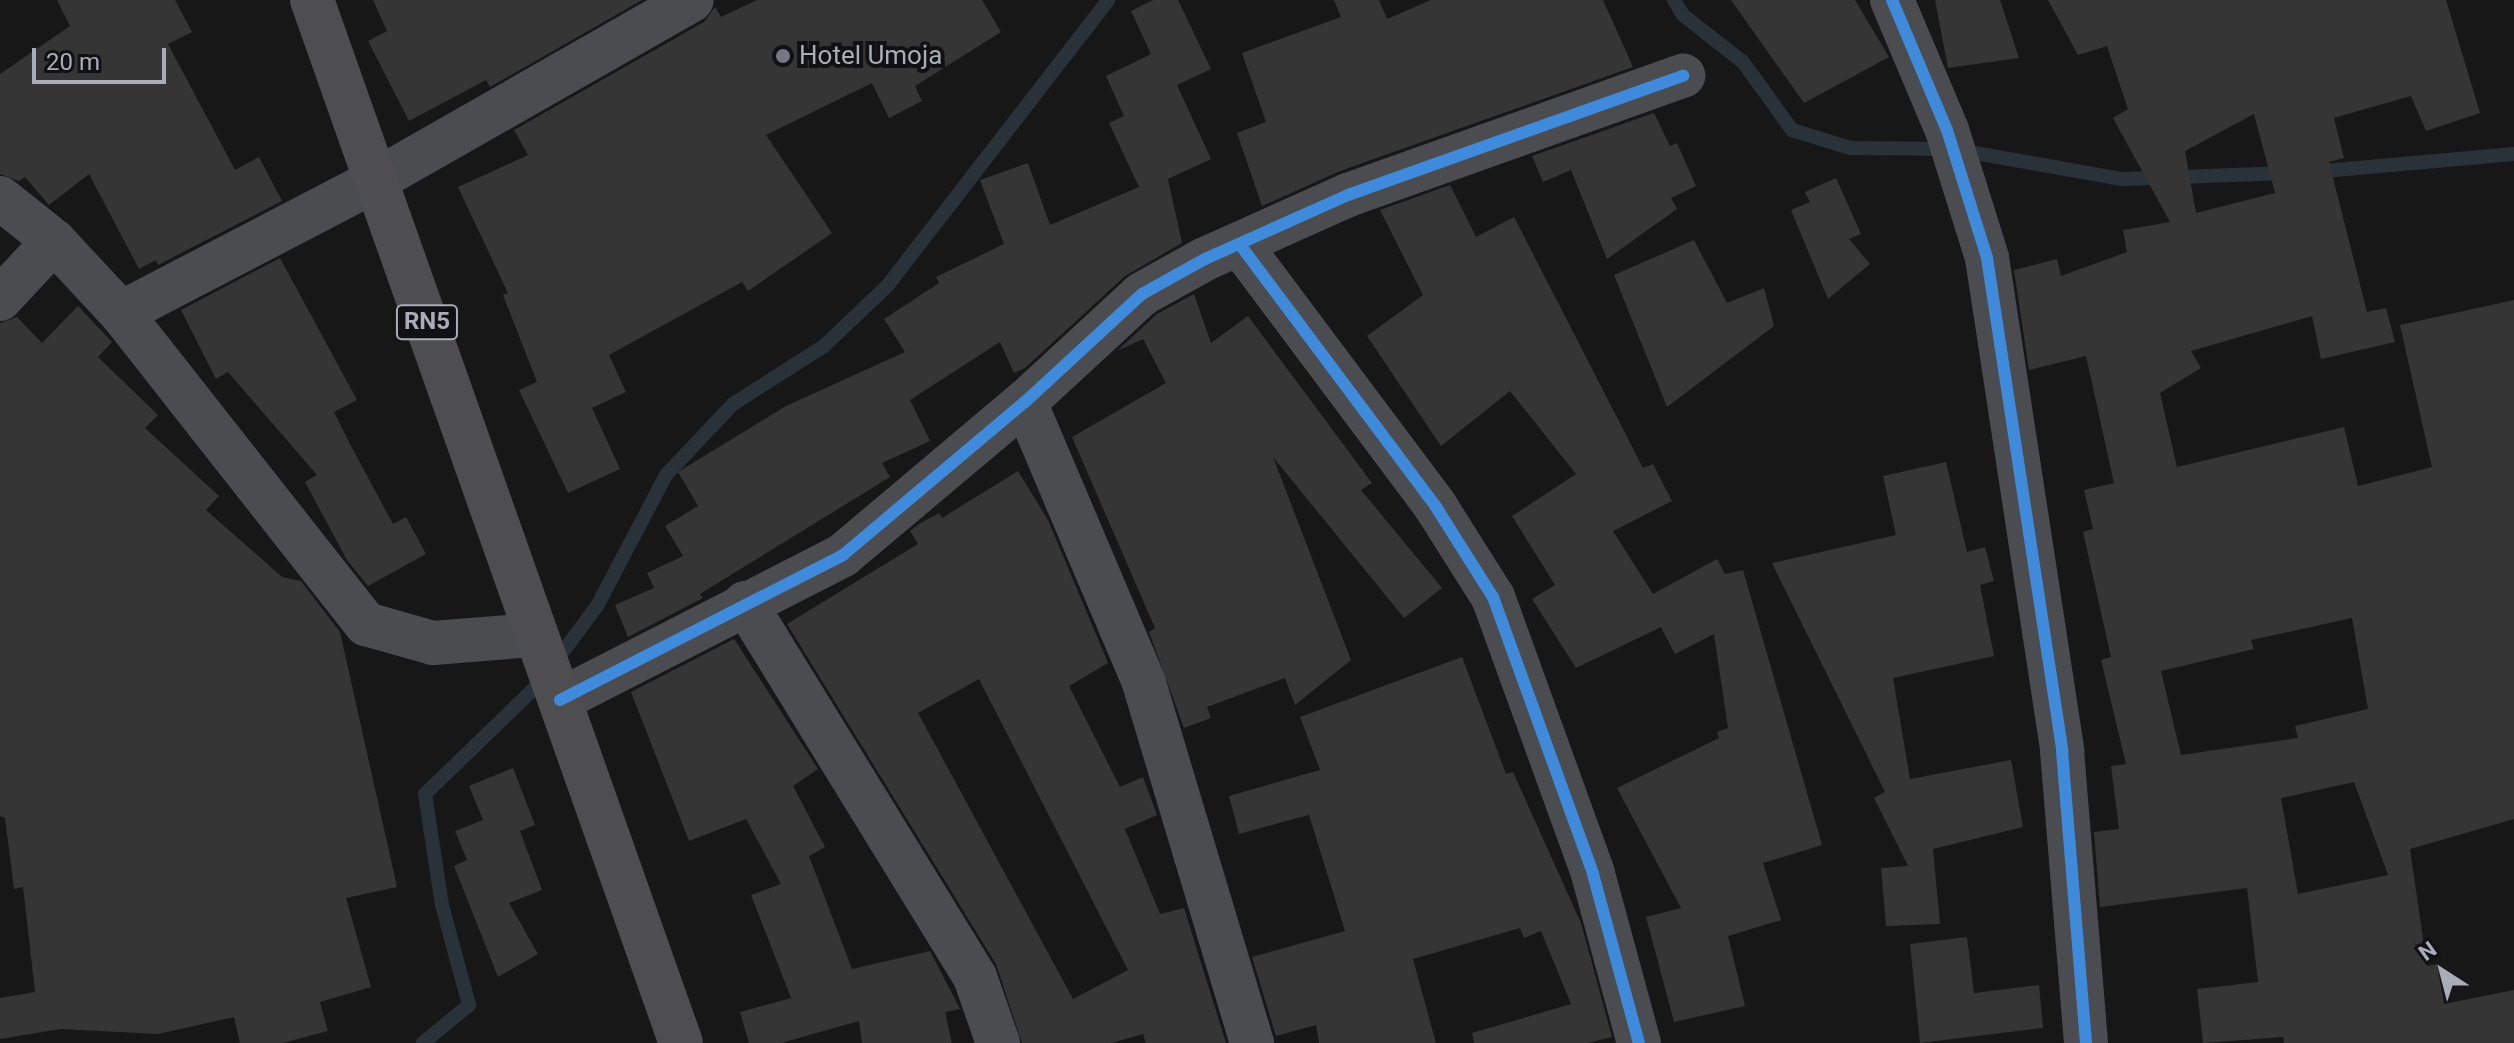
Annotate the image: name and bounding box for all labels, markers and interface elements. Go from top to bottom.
scale bar [36,32,170,82]
place label: Hotel Umoja [799,40,942,72]
marker: Hotel Umoja [774,47,792,65]
text: 20 m [46,48,100,76]
road number: RN5 [395,302,459,342]
north arrow [2402,931,2482,1011]
text: N [2414,937,2441,966]

